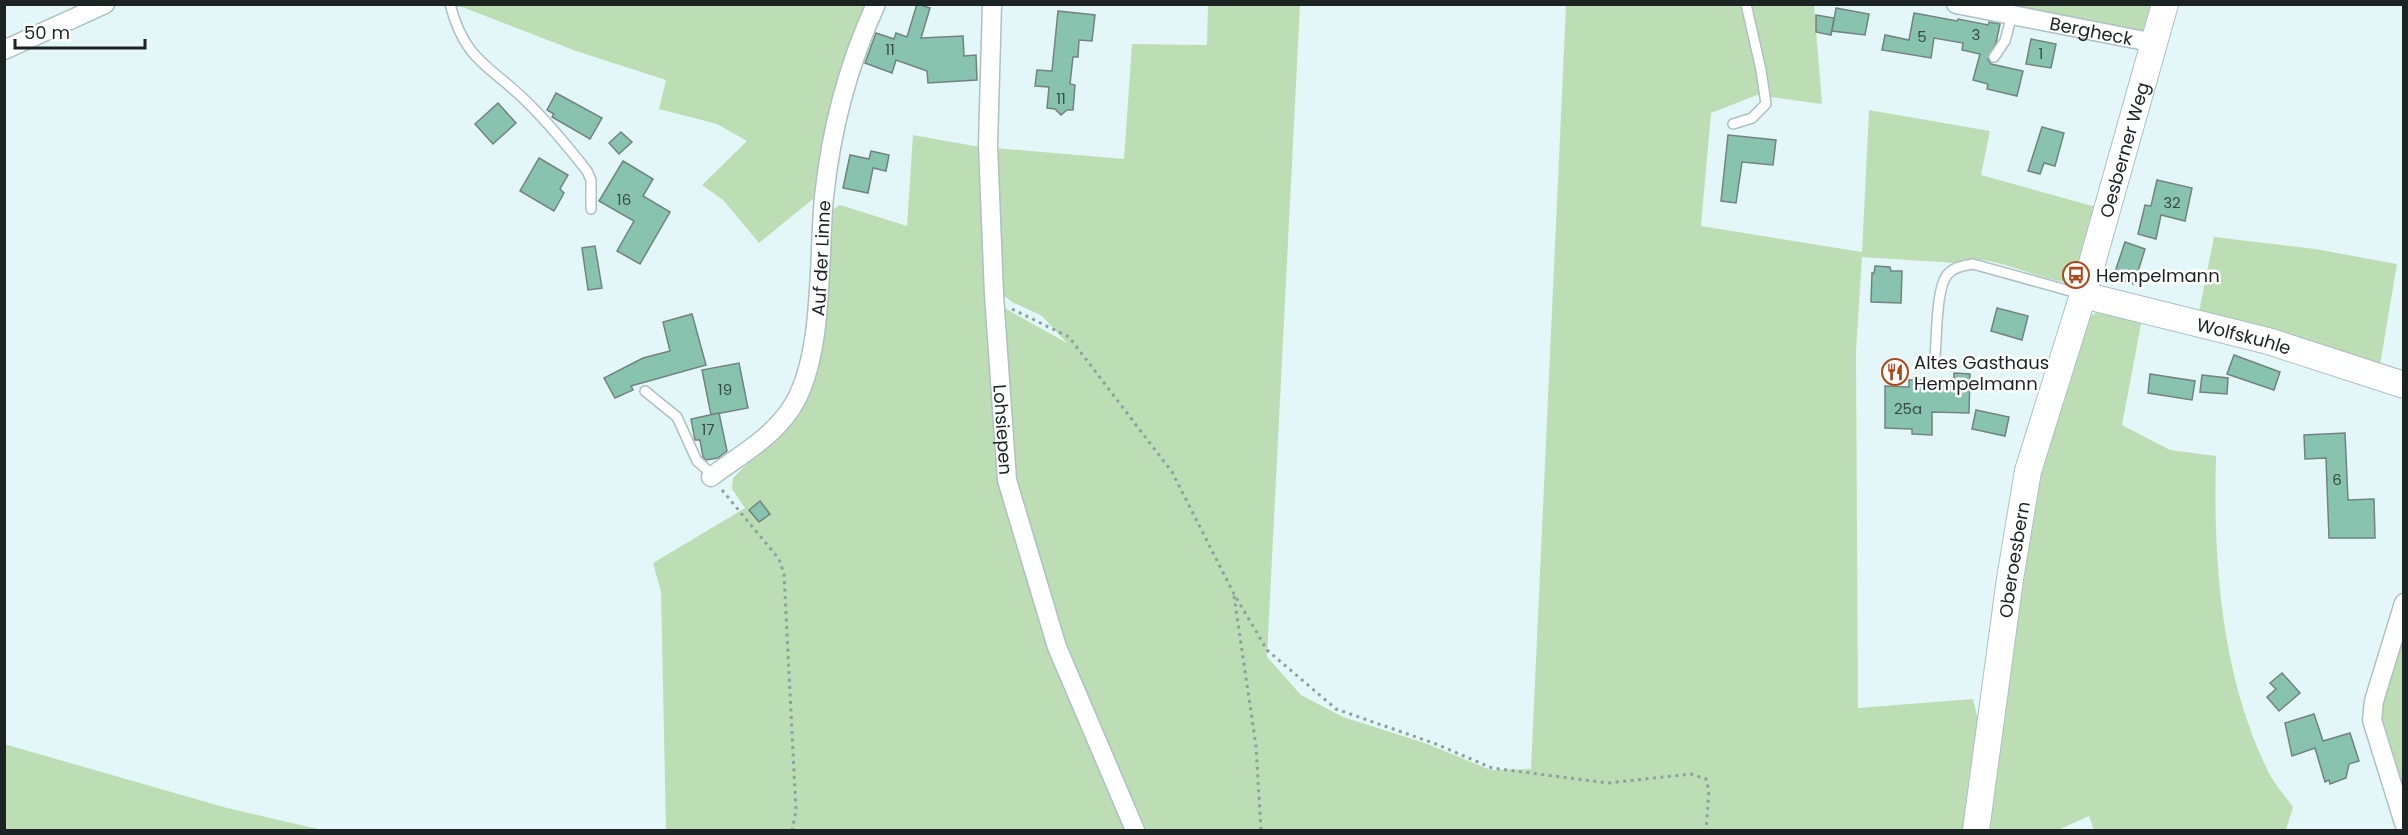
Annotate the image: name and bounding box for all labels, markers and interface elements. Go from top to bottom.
street label: Bergheck [2048,10,2136,51]
scale bar [15,12,146,50]
text: 50 m [24,20,70,45]
house number: 3 [1972,24,1980,45]
house number: 5 [1917,26,1927,47]
house number: 11 [885,39,895,60]
house number: 1 [2039,43,2043,64]
street label: Oesberner Weg [2093,79,2155,221]
house number: 11 [1056,88,1066,109]
house number: 16 [617,189,631,210]
house number: 32 [2163,192,2181,213]
street label: Auf der Linne [805,199,836,317]
bus stop icon: Hempelmann [2061,260,2091,290]
place label: Hempelmann [2096,263,2220,288]
street label: Wolfskuhle [2194,311,2294,360]
place label: Altes Gasthaus Hempelmann [1914,350,2049,396]
restaurant icon: Altes Gasthaus Hempelmann [1880,357,1910,387]
house number: 19 [718,379,732,400]
street label: Lohsiepen [988,383,1019,476]
house number: 25a [1894,398,1922,419]
house number: 17 [702,419,715,440]
house number: 6 [2332,469,2342,490]
street label: Oberoesbern [1992,499,2035,620]

